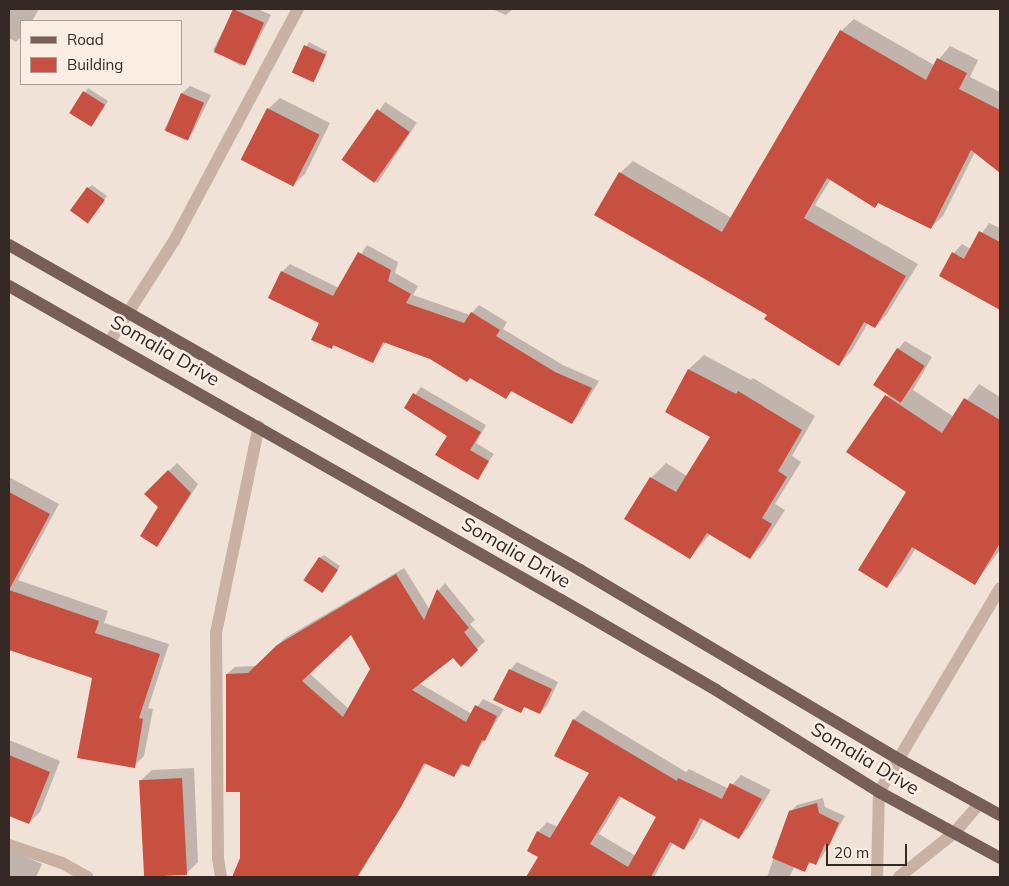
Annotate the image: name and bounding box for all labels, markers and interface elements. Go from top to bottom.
legend [20,20,182,85]
text: Road [67,30,104,49]
text: Building [67,55,123,74]
street label: Somalia Drive [106,311,224,391]
street label: Somalia Drive [457,513,575,593]
street label: Somalia Drive [807,718,923,800]
scale bar [829,834,910,866]
text: 20 m [834,843,869,862]

